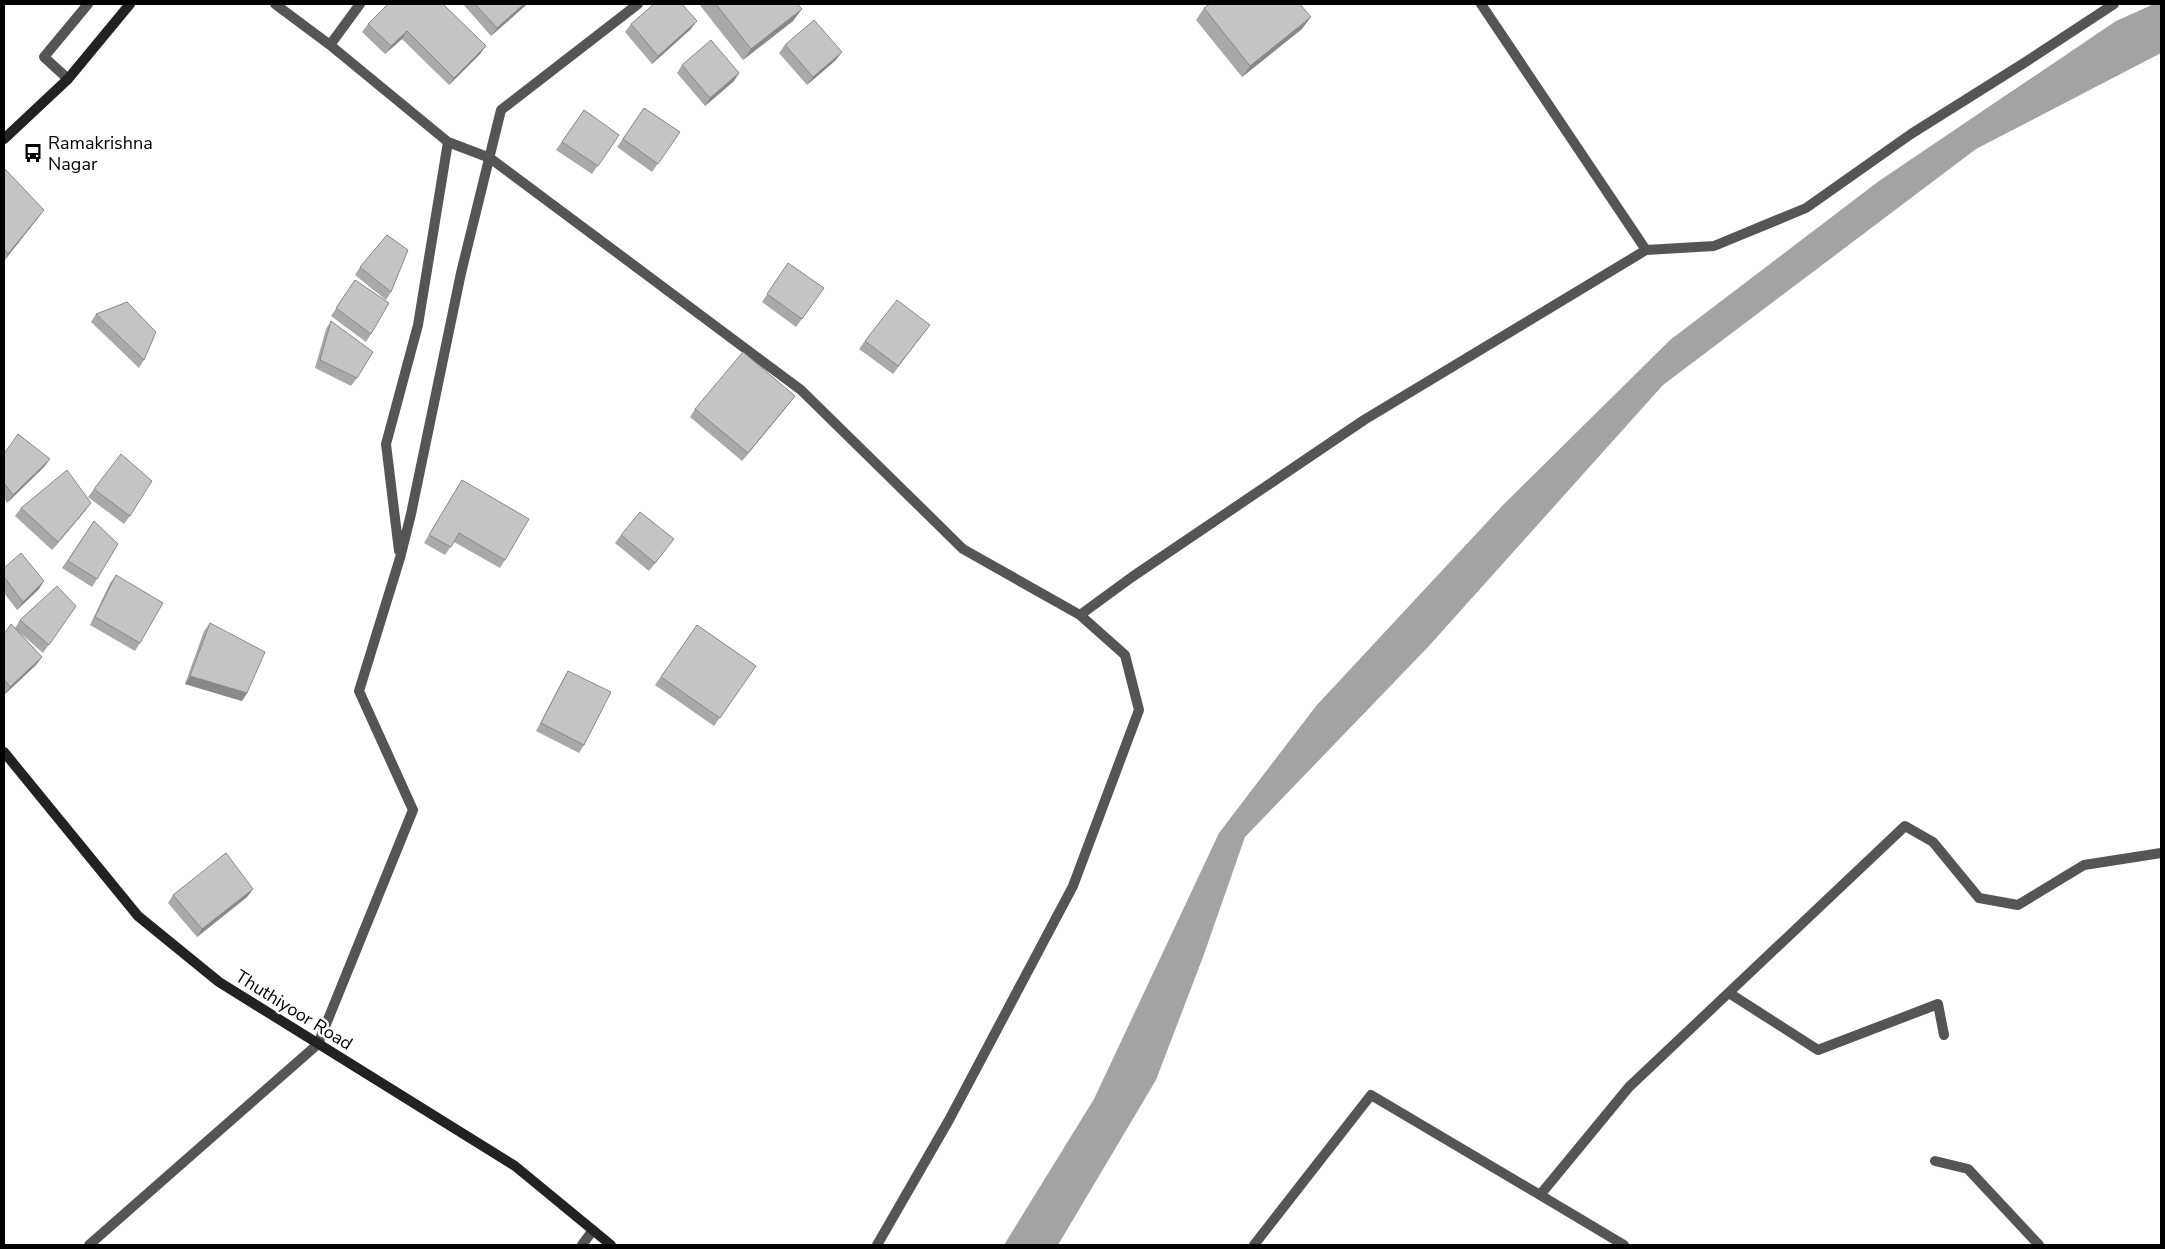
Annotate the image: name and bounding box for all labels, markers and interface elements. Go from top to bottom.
place label: Ramakrishna Nagar [48,131,153,176]
bus stop icon: Ramakrishna Nagar [22,142,44,164]
street label: Thuthiyoor Road [231,964,357,1056]

